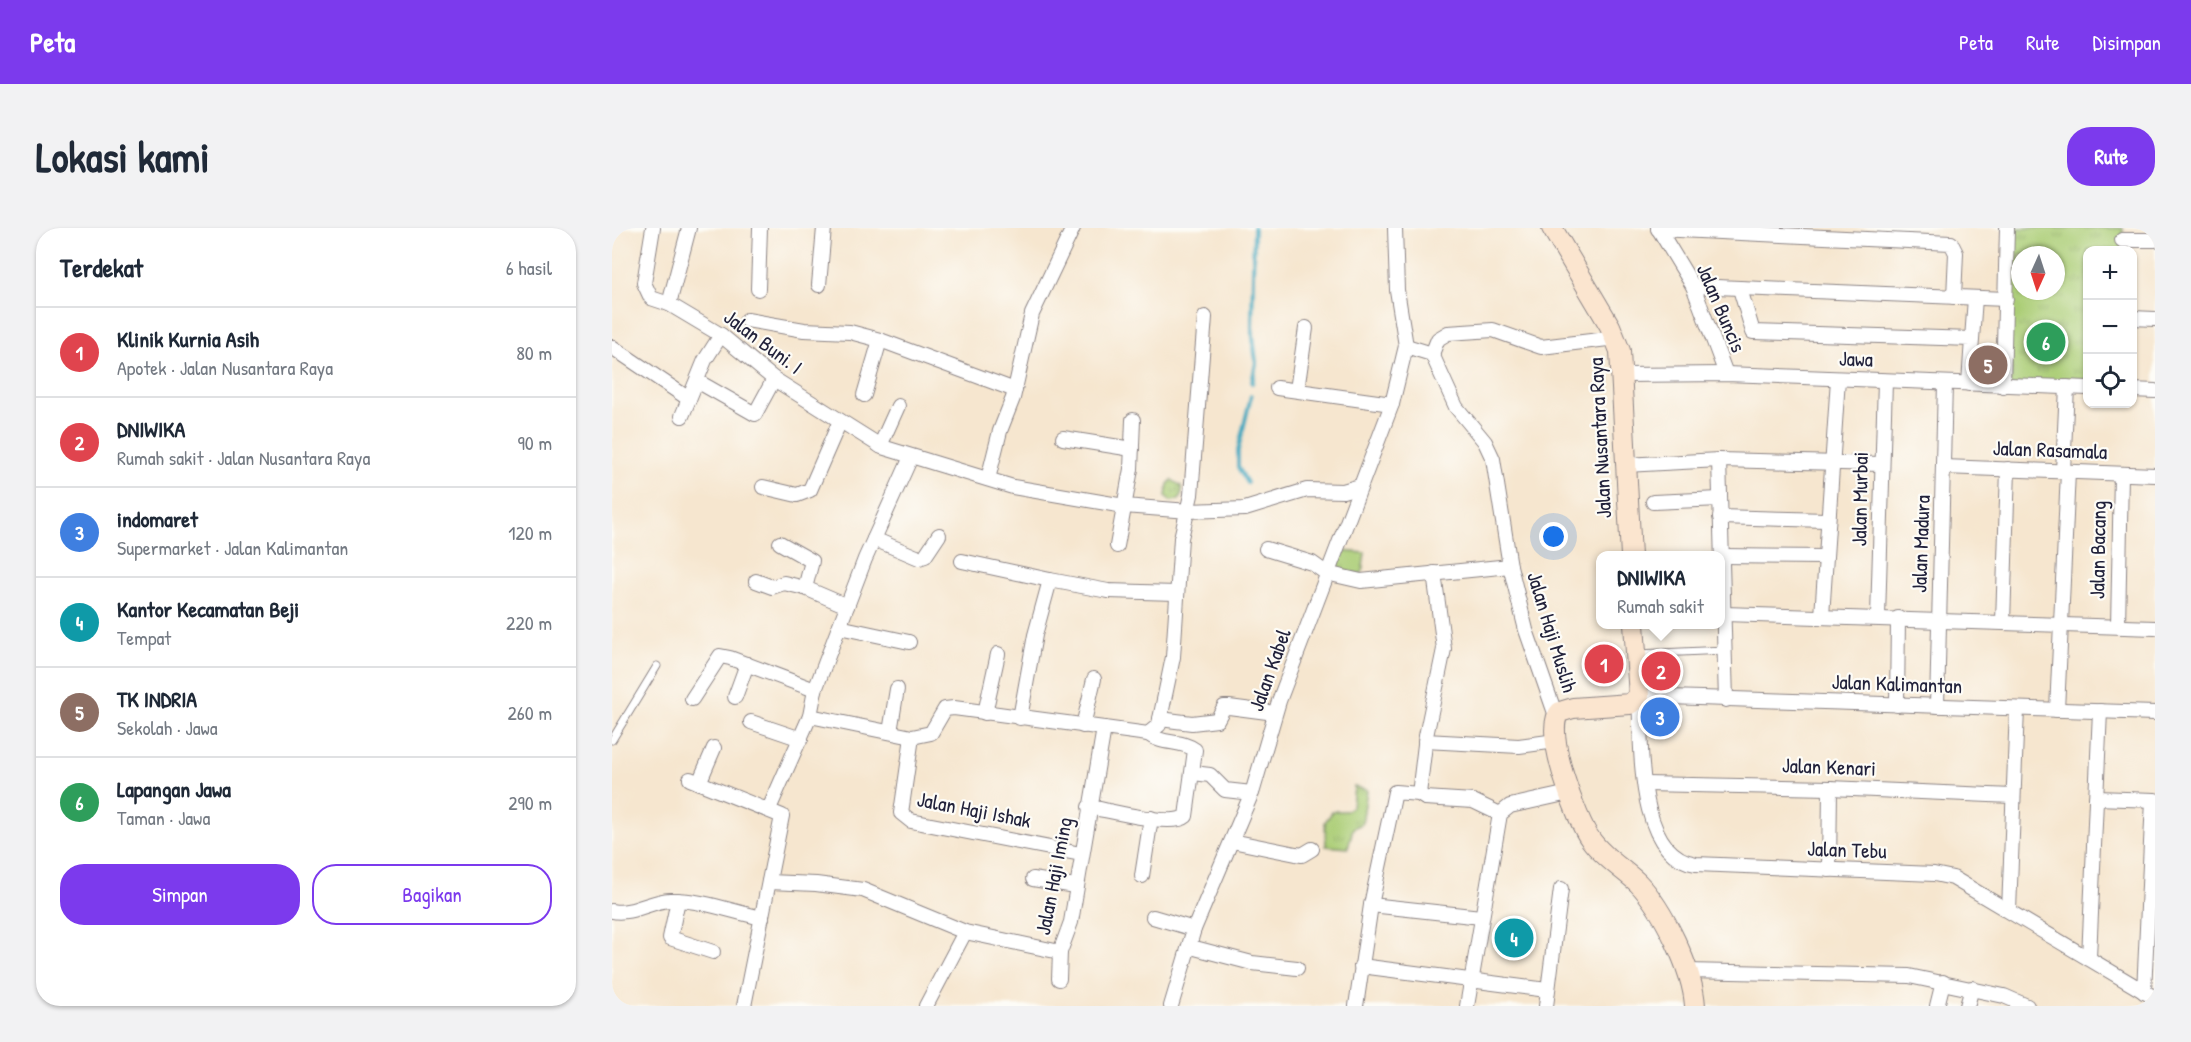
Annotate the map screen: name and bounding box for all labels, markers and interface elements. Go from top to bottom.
text: Peta [30,23,75,61]
text: Peta [1959,28,1993,57]
text: Rute [2026,28,2060,57]
text: Disimpan [2093,28,2161,57]
button: Rute [2067,127,2155,186]
text: Lokasi kami [36,128,210,185]
north arrow [2011,246,2065,300]
map controls [2083,246,2137,408]
button: + [2083,246,2137,300]
text: Terdekat [60,250,143,285]
text: 6 hasil [506,254,552,281]
street label: Jalan Buncis [1690,259,1753,357]
button: − [2083,300,2137,354]
street label: Jalan Buni. I [718,302,809,381]
pin: 6 [2026,320,2066,364]
text: Klinik Kurnia Asih [117,324,259,354]
text: 1 [76,339,83,366]
text: 80 m [516,339,552,366]
pin: 5 [1968,342,2008,388]
street label: Jawa [1839,343,1873,374]
text: Apotek · Jalan Nusantara Raya [117,354,333,381]
button: locate [2083,354,2137,408]
street label: Jalan Nusantara Raya [1581,357,1618,519]
text: DNIWIKA [117,414,185,444]
text: 2 [75,429,84,456]
text: 90 m [518,429,552,456]
street label: Jalan Rasamala [1992,433,2108,466]
text: Rumah sakit · Jalan Nusantara Raya [117,444,370,471]
street label: Jalan Murbai [1844,451,1875,547]
street label: Jalan Madura [1904,495,1937,593]
street label: Jalan Bacang [2082,501,2113,599]
text: indomaret [117,504,198,534]
text: 3 [75,519,84,546]
text: 120 m [508,519,552,546]
your location [1539,522,1568,551]
text: Supermarket · Jalan Kalimantan [117,534,348,561]
popup [1596,551,1725,629]
text: DNIWIKA [1617,562,1685,592]
street label: Jalan Haji Muslih [1520,568,1585,696]
text: Rumah sakit [1617,592,1704,619]
text: Kantor Kecamatan Beji [117,594,299,624]
text: 4 [76,609,83,636]
text: 220 m [506,609,552,636]
text: Tempat [117,624,171,651]
street label: Jalan Kabel [1241,624,1298,715]
pin: 1 [1584,642,1624,686]
pin: 2 [1642,648,1680,694]
street label: Jalan Kalimantan [1831,667,1963,700]
text: TK INDRIA [117,684,197,714]
pin: 3 [1640,694,1680,740]
text: 5 [75,699,84,726]
text: 260 m [508,699,552,726]
text: Sekolah · Jawa [117,714,218,741]
street label: Jalan Kenari [1782,750,1876,783]
text: Lapangan Jawa [117,774,231,804]
street label: Jalan Haji Ishak [915,784,1034,835]
text: 6 [76,789,83,816]
text: 290 m [508,789,552,816]
text: Taman · Jawa [117,804,210,831]
street label: Jalan Haji Iming [1028,815,1079,937]
street label: Jalan Tebu [1807,834,1888,865]
button: Simpan [60,864,300,925]
button: Bagikan [312,864,552,925]
pin: 4 [1494,916,1534,960]

